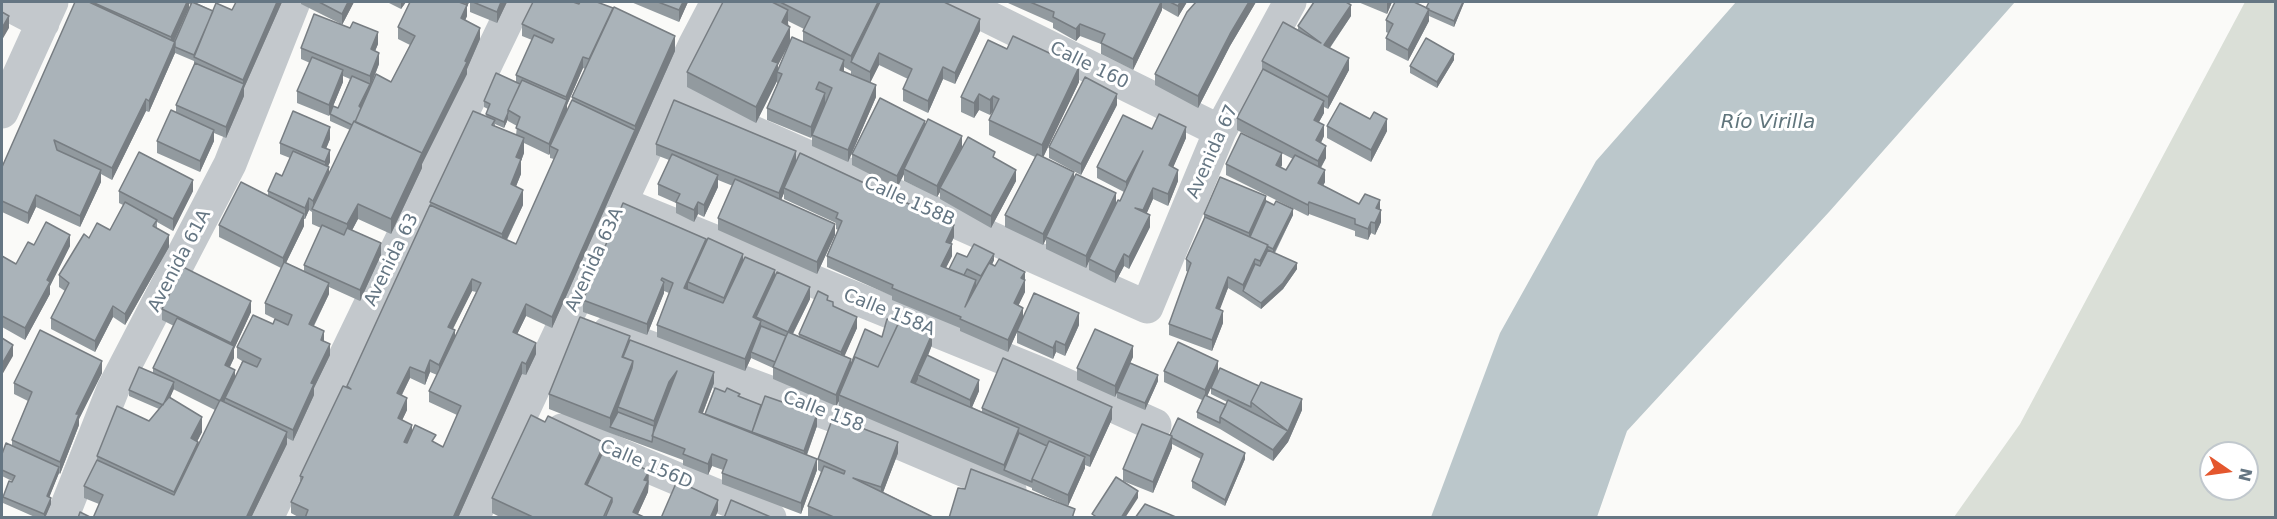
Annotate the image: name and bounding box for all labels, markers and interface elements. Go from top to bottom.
street label: Calle 160 [1046,38,1132,94]
street label: Avenida 67 [1183,102,1243,202]
water label: Río Virilla [1721,111,1815,135]
street label: Calle 158B [860,172,958,232]
street label: Avenida 63A [561,204,629,316]
street label: Avenida 61A [144,206,216,316]
street label: Avenida 63 [360,210,424,310]
street label: Calle 158A [840,285,938,341]
street label: Calle 158 [780,387,866,437]
street label: Calle 156D [596,436,696,494]
north arrow [2199,441,2259,501]
text: N [2234,466,2256,483]

